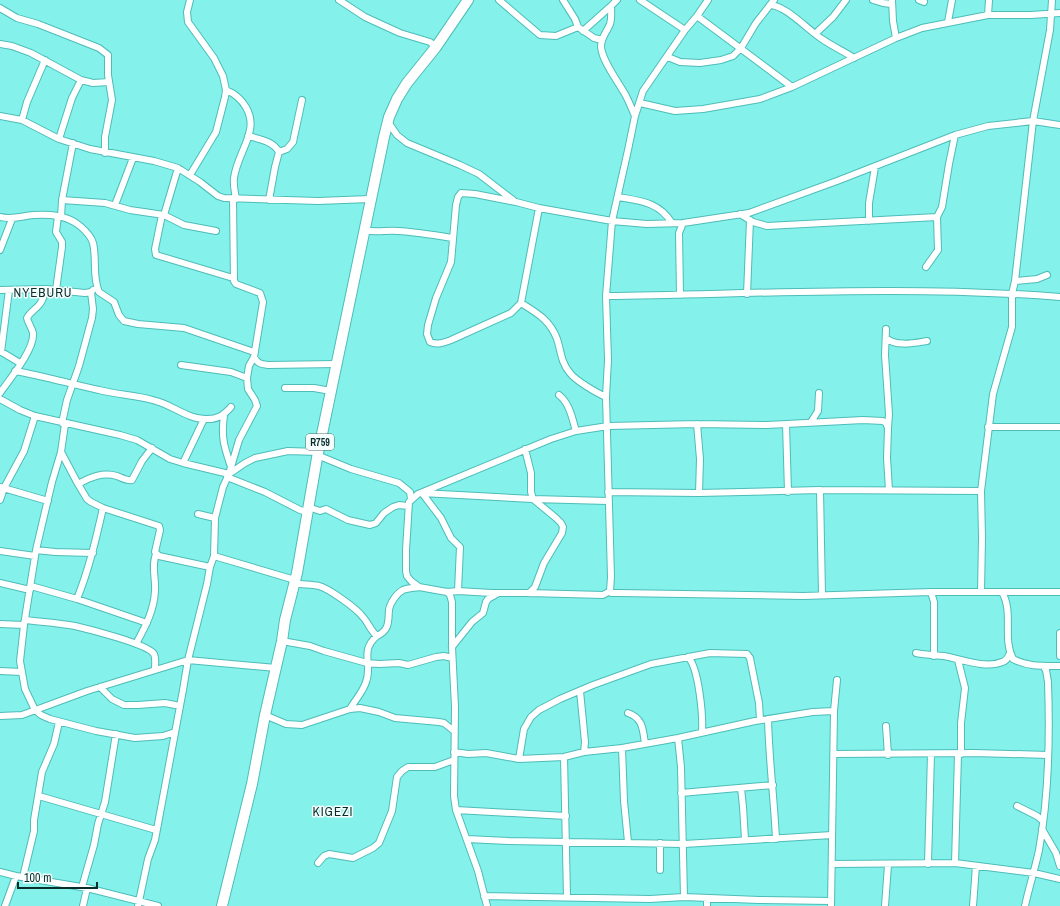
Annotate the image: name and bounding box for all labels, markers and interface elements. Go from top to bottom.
district label: NYEBURU [13,284,73,301]
road number: R759 [306,434,334,450]
district label: KIGEZI [313,803,353,820]
scale bar [18,864,97,890]
text: 100 m [24,870,51,886]

